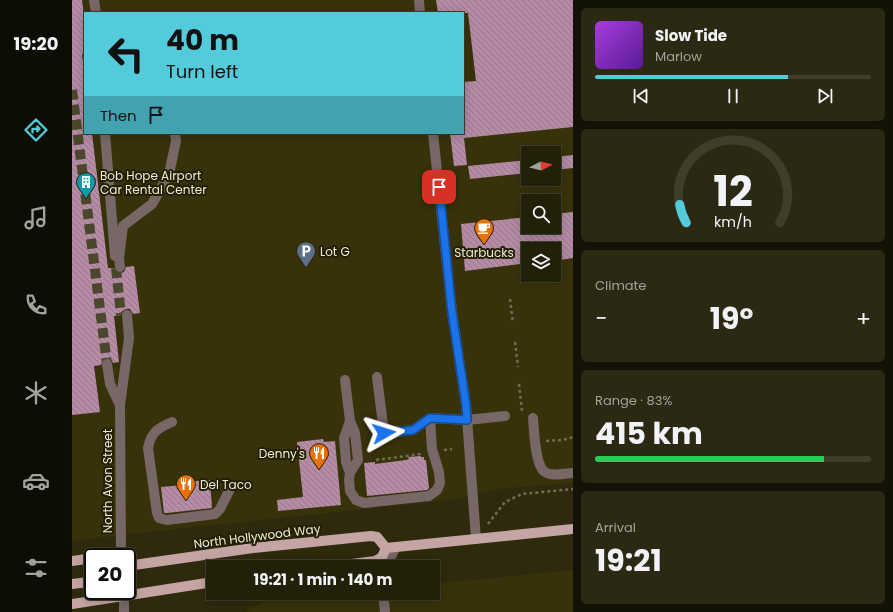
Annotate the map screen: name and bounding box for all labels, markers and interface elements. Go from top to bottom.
text: 40 m [166,21,239,60]
text: Slow Tide [655,25,727,46]
icon: left [100,28,152,80]
text: 19:20 [14,31,58,56]
text: Marlow [655,47,702,66]
text: Turn left [166,59,238,84]
icon: previous [630,85,652,107]
icon: pause [722,85,744,107]
icon: next [814,85,836,107]
icon: arrive [145,104,167,126]
text: Then [100,105,137,126]
icon: directions [22,116,50,144]
north arrow [521,146,561,186]
map controls [521,146,561,282]
text: 12 [713,162,753,221]
place label: Bob Hope Airport Car Rental Center [100,167,207,198]
pin [422,170,456,204]
building icon: Bob Hope Airport Car Rental Center [75,171,97,199]
icon: arrive [428,176,450,198]
button: search [521,194,561,234]
icon: music [22,204,50,232]
text: km/h [714,212,752,232]
cafe icon: Starbucks [473,217,495,245]
parking icon: Lot G [295,240,317,268]
button: layers [521,242,561,282]
place label: Lot G [320,243,350,260]
place label: Starbucks [454,244,514,261]
text: Climate [595,276,646,295]
icon: phone [22,291,50,319]
text: 19° [710,297,753,340]
text: − [595,303,607,334]
text: + [856,303,871,334]
icon: climate [22,379,50,407]
text: Range · 83% [595,391,672,410]
position arrow [363,412,405,454]
text: 415 km [595,412,703,455]
street label: North Avon Street [99,429,116,533]
restaurant icon: Denny's [308,442,330,470]
place label: Denny's [259,445,305,462]
icon: car [22,467,50,495]
restaurant icon: Del Taco [175,473,197,501]
place label: Del Taco [200,476,252,493]
text: Arrival [595,518,636,537]
street label: North Hollywood Way [193,520,322,552]
text: 19:21 [595,539,662,582]
speed limit sign: 20 [84,548,136,600]
icon: filters [22,554,50,582]
text: 19:21 · 1 min · 140 m [254,569,392,590]

